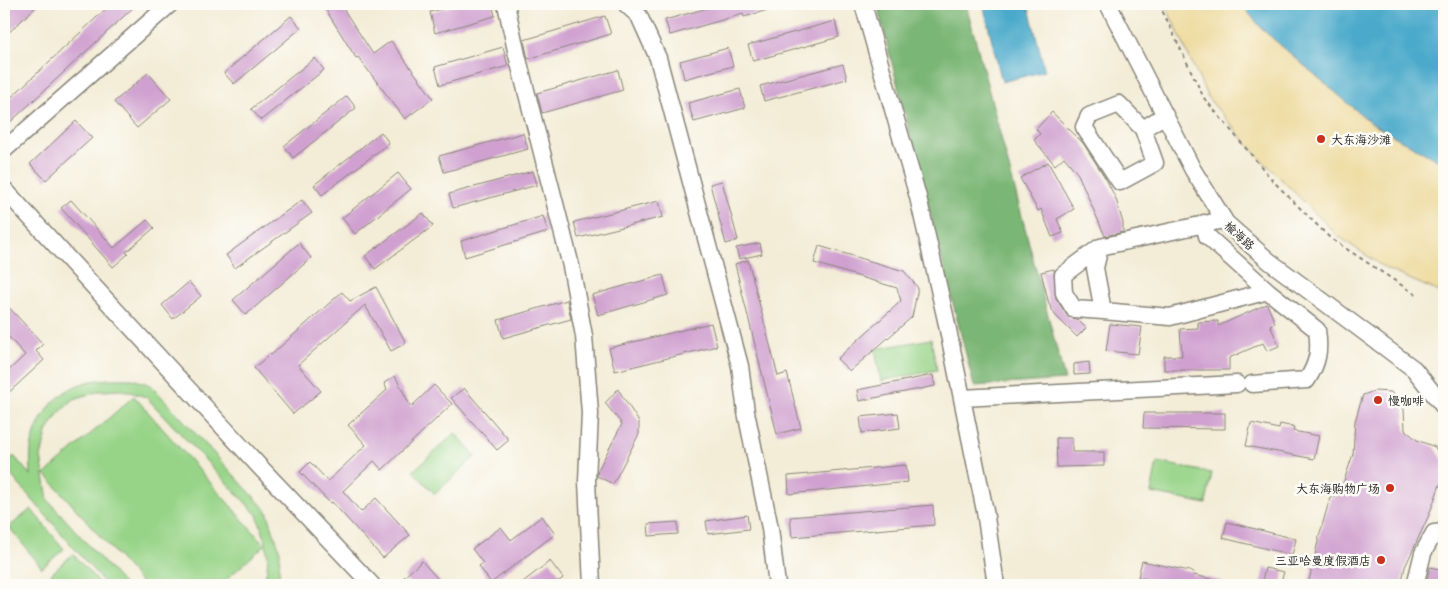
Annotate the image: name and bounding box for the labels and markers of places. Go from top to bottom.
place label: 大东海沙滩 [1331,131,1391,147]
marker: 大东海沙滩 [1315,133,1327,145]
place label: 慢咖啡 [1388,392,1424,408]
marker: 慢咖啡 [1372,394,1384,406]
place label: 大东海购物广场 [1296,480,1380,496]
marker: 大东海购物广场 [1384,482,1396,494]
place label: 三亚哈曼度假酒店 [1275,552,1371,568]
marker: 三亚哈曼度假酒店 [1375,554,1387,566]

